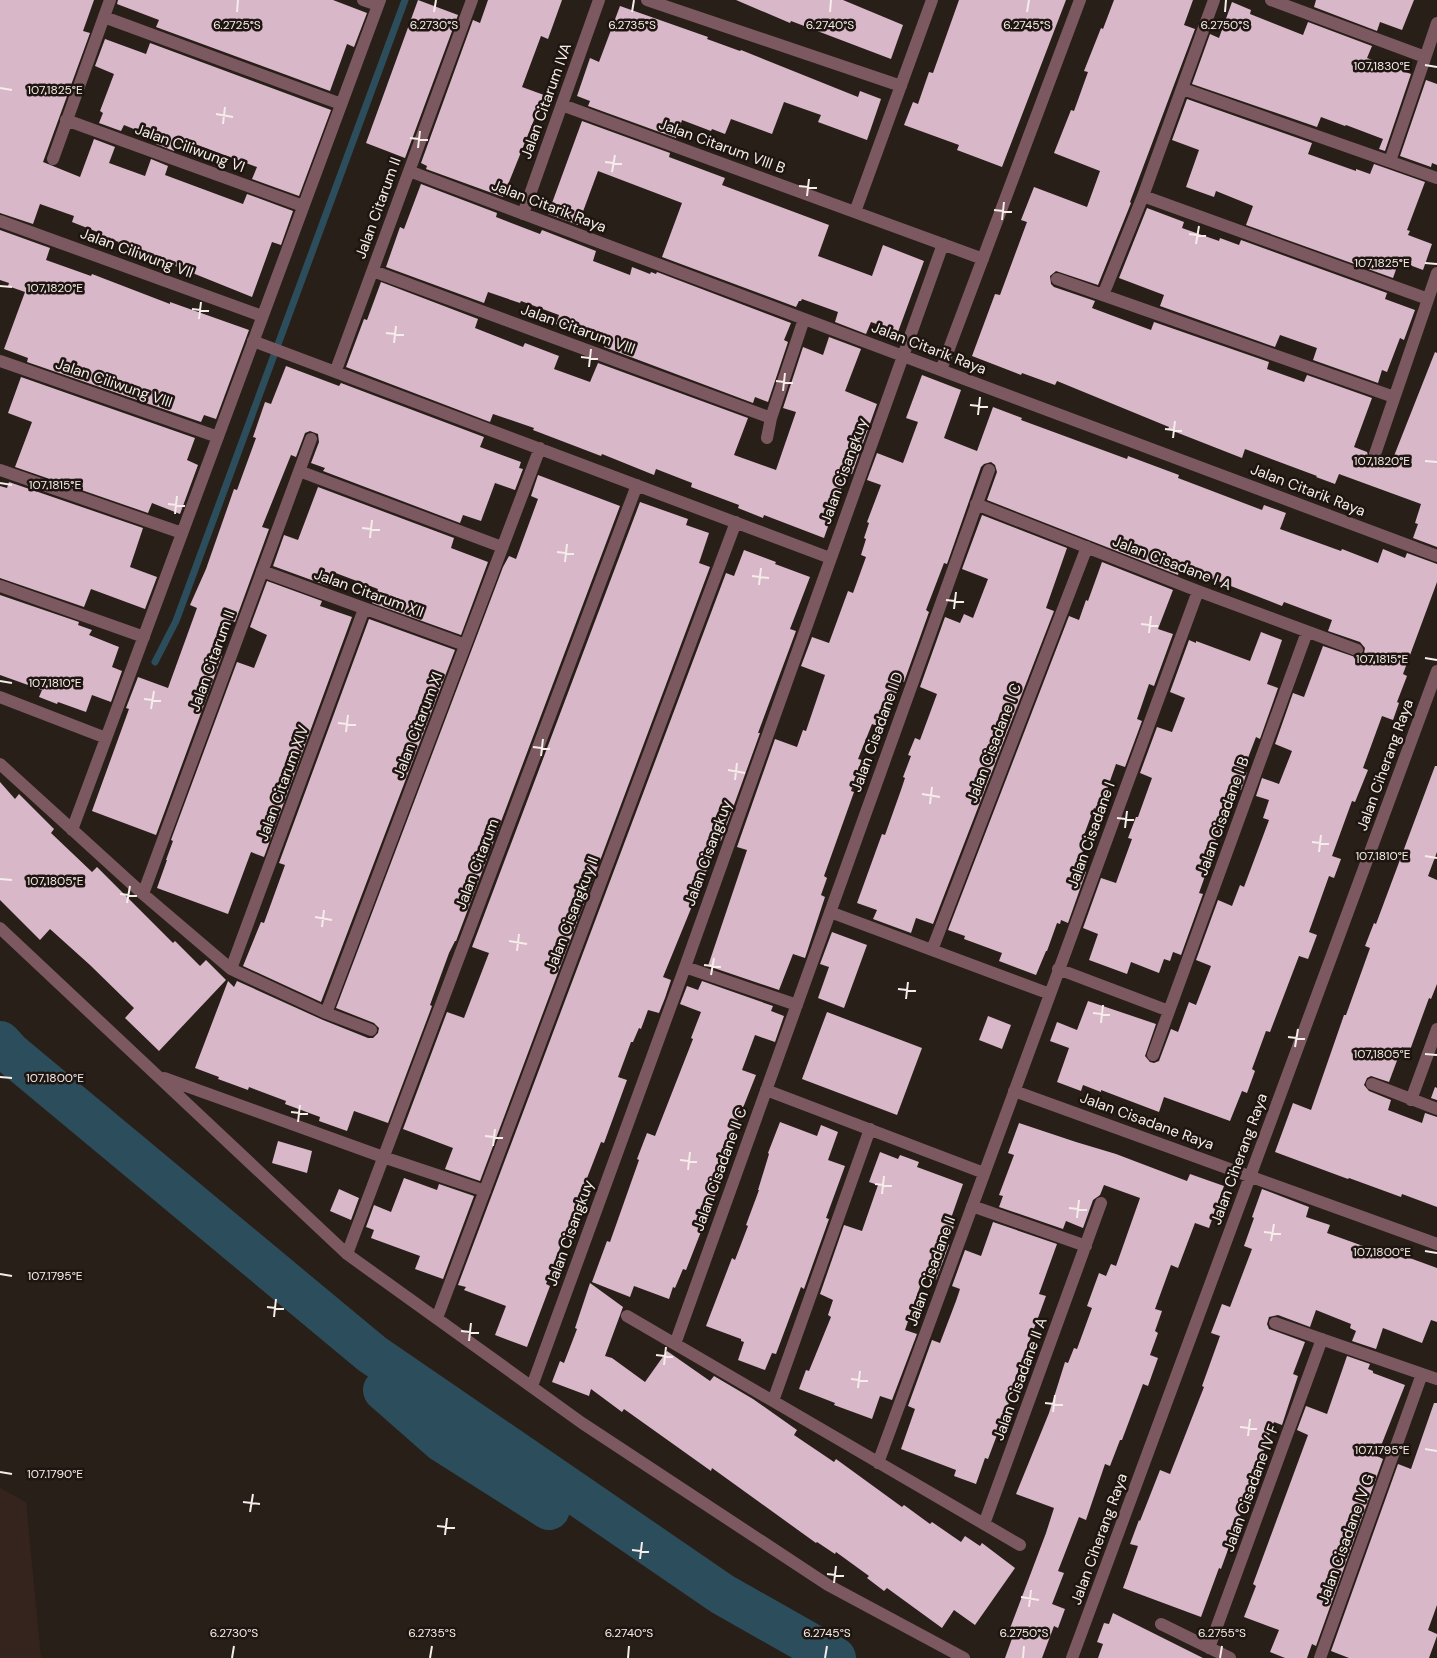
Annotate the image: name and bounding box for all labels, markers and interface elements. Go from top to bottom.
text: 6.2725°S [213,17,261,33]
text: 6.2730°S [410,17,458,33]
text: 6.2735°S [608,17,656,33]
text: 6.2740°S [806,17,854,33]
text: 6.2745°S [1003,17,1051,33]
text: 6.2750°S [1201,17,1249,33]
street label: Jalan Citarum IVA [516,40,576,162]
text: 107.1830°E [1354,58,1411,74]
text: 107.1825°E [27,82,83,98]
street label: Jalan Citarum VIII B [656,114,788,178]
street label: Jalan Ciliwung VI [132,119,248,177]
street label: Jalan Citarum II [350,154,406,262]
street label: Jalan Citarik Raya [489,175,609,237]
street label: Jalan Ciliwung VII [78,223,196,283]
text: 107.1825°E [1354,255,1410,271]
text: 107.1820°E [27,280,83,296]
street label: Jalan Citarum VIII [518,299,638,359]
street label: Jalan Citarik Raya [869,317,989,379]
street label: Jalan Ciliwung VIII [53,354,175,412]
street label: Jalan Cisangkuy [816,415,873,527]
text: 107.1820°E [1354,453,1410,469]
street label: Jalan Citarik Raya [1248,459,1368,521]
text: 107.1815°E [29,477,81,493]
street label: Jalan Cisadane I A [1110,531,1234,595]
street label: Jalan Citarum XII [311,564,427,622]
street label: Jalan Citarum II [184,607,240,715]
text: 107.1815°E [1356,651,1408,667]
street label: Jalan Citarum XI [389,669,447,781]
street label: Jalan Cisadane I D [846,669,908,795]
text: 107.1810°E [28,675,82,691]
street label: Jalan Cisadane I C [962,680,1026,806]
street label: Jalan Ciherang Raya [1352,696,1418,834]
street label: Jalan Citarum XIV [253,722,313,844]
street label: Jalan Cisadane I B [1192,754,1254,878]
street label: Jalan Cisadane I [1062,779,1120,891]
street label: Jalan Cisangkuy [680,797,737,909]
street label: Jalan Citarum [451,816,503,912]
text: 107.1810°E [1355,848,1409,864]
street label: Jalan Cisangkuy II [541,853,603,975]
text: 107.1805°E [26,873,84,889]
text: 107.1805°E [1353,1046,1411,1062]
text: 107.1800°E [26,1070,84,1086]
street label: Jalan Cisadane Raya [1077,1087,1217,1155]
street label: Jalan Ciherang Raya [1206,1090,1272,1228]
street label: Jalan Cisadane II C [688,1104,752,1234]
street label: Jalan Cisangkuy [542,1177,599,1289]
street label: Jalan Cisadane II [902,1213,960,1329]
text: 107.1800°E [1353,1244,1411,1260]
text: 107.1795°E [27,1268,83,1284]
street label: Jalan Cisadane II A [988,1315,1052,1443]
street label: Jalan Cisadane IV F [1219,1422,1283,1554]
text: 107.1795°E [1354,1442,1410,1458]
text: 107.1790°E [27,1466,83,1482]
street label: Jalan Ciherang Raya [1066,1470,1132,1608]
street label: Jalan Cisadane IV G [1313,1471,1379,1607]
text: 6.2730°S [210,1625,258,1641]
text: 6.2735°S [408,1625,456,1641]
text: 6.2740°S [605,1625,653,1641]
text: 6.2745°S [803,1625,851,1641]
text: 6.2750°S [1000,1625,1048,1641]
text: 6.2755°S [1198,1625,1246,1641]

